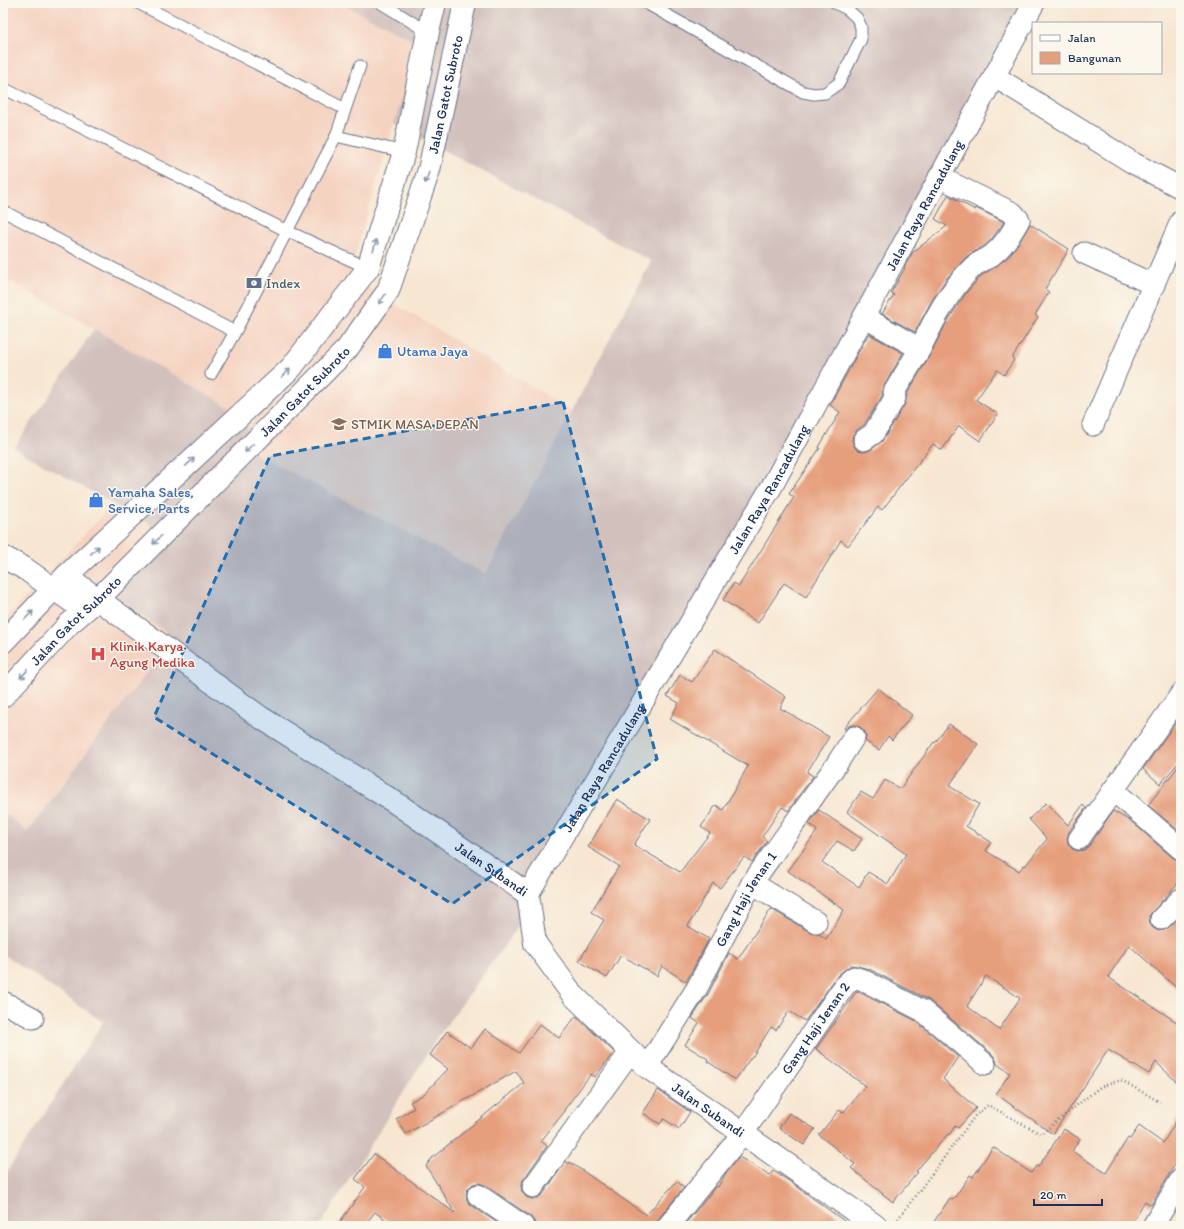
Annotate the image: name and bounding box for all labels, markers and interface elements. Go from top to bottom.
legend [1032,22,1162,74]
text: Jalan [1068,31,1096,45]
street label: Jalan Gatot Subroto [424,33,466,155]
text: Bangunan [1068,51,1121,65]
street label: Jalan Raya Rancadulang [882,136,967,273]
one-way arrow [422,171,430,183]
one-way arrow [372,239,379,252]
bank icon: Index [245,274,263,292]
place label: Index [266,275,300,292]
one-way arrow [378,294,386,305]
shop icon: Utama Jaya [376,342,394,360]
street label: Jalan Gatot Subroto [256,343,354,440]
place label: Utama Jaya [397,343,469,360]
one-way arrow [281,369,291,378]
school or university icon: STMIK MASA DEPAN [330,415,348,433]
place label: STMIK MASA DEPAN [351,416,479,433]
street label: Jalan Raya Rancadulang [725,421,813,557]
one-way arrow [244,443,254,453]
one-way arrow [185,457,195,466]
place label: Yamaha Sales, Service, Parts [108,484,194,517]
shop icon: Yamaha Sales, Service, Parts [87,491,105,509]
one-way arrow [152,535,162,545]
one-way arrow [90,545,100,555]
street label: Jalan Gatot Subroto [27,572,125,669]
one-way arrow [24,610,34,620]
place label: Klinik Karya Agung Medika [110,638,196,671]
hospital icon: Klinik Karya Agung Medika [89,645,107,663]
one-way arrow [20,668,29,678]
street label: Jalan Raya Rancadulang [559,700,649,835]
street label: Jalan Subandi [452,838,531,900]
street label: Gang Haji Jenan 1 [712,848,780,950]
street label: Gang Haji Jenan 2 [778,978,854,1077]
street label: Jalan Subandi [669,1079,748,1141]
scale bar [1034,1181,1102,1207]
text: 20 m [1040,1188,1067,1202]

